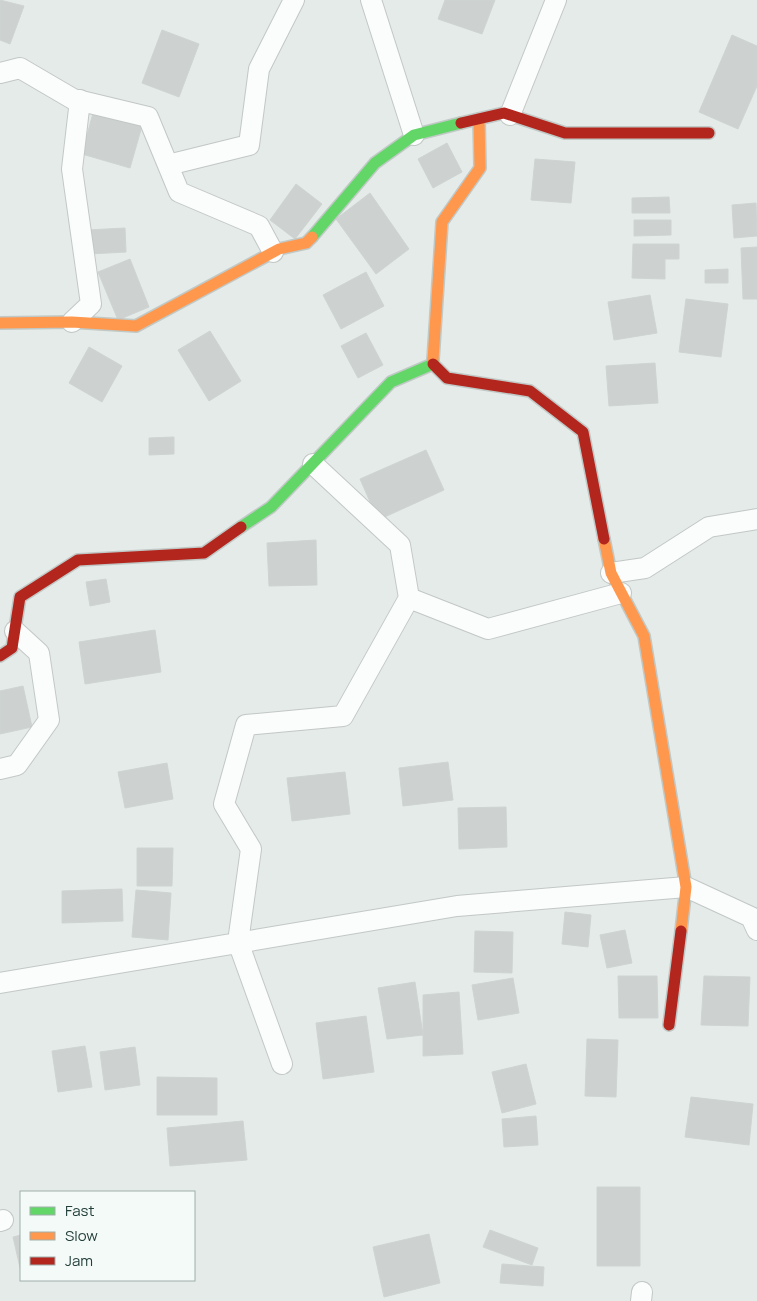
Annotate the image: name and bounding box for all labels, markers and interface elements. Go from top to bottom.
legend [20,1191,195,1281]
text: Fast [65,1200,94,1221]
text: Slow [65,1225,98,1246]
text: Jam [65,1250,93,1271]

